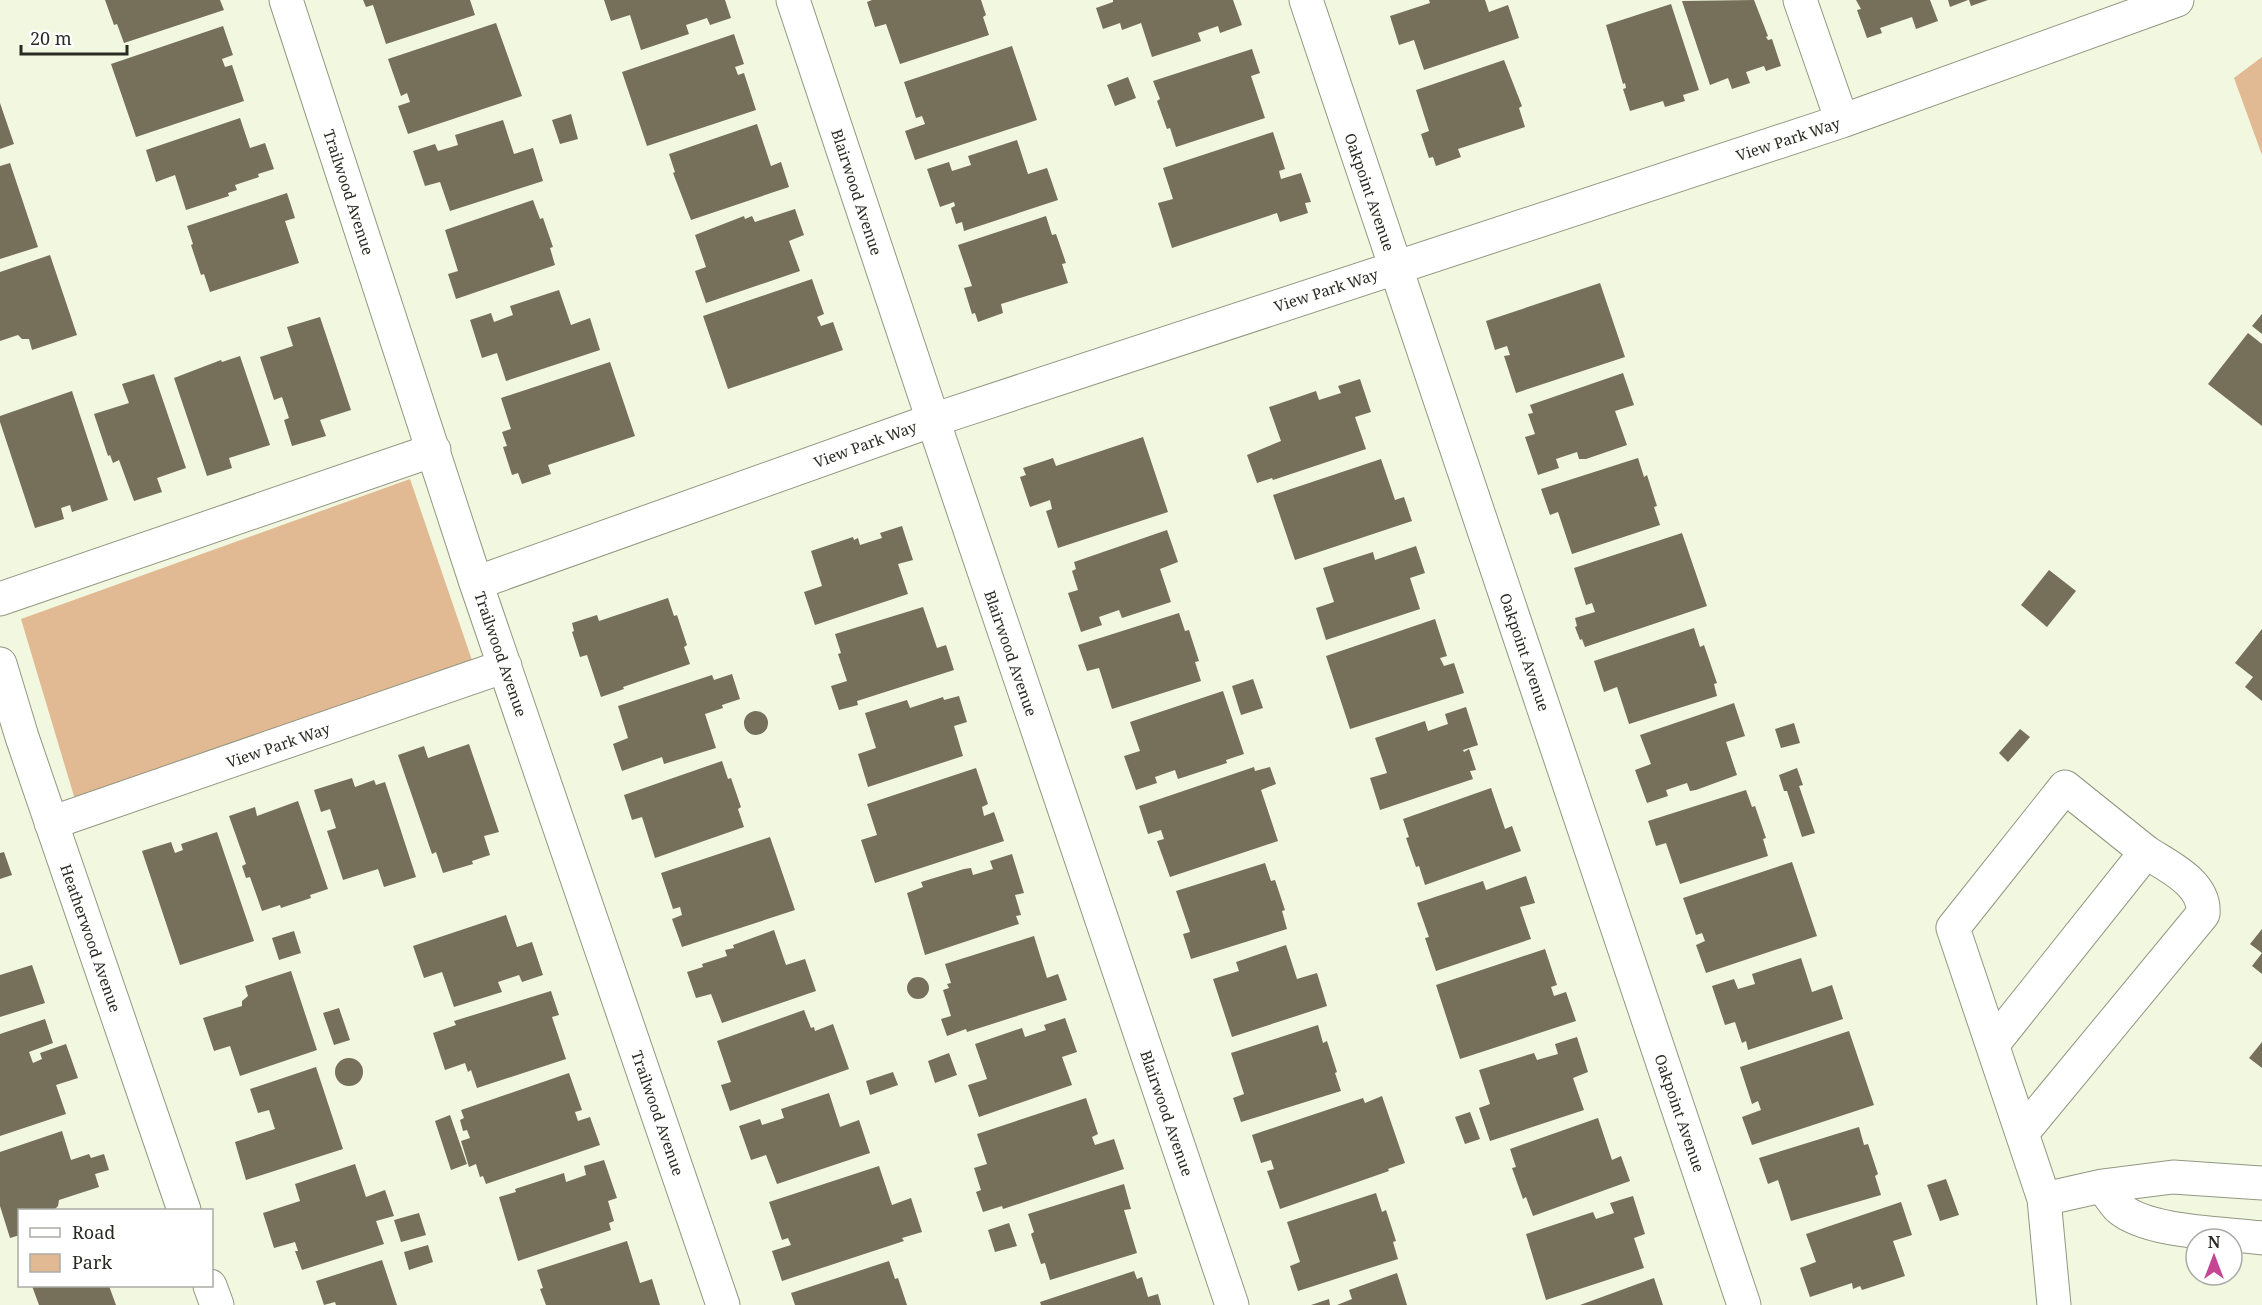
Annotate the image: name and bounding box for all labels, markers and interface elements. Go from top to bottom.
scale bar [21,18,128,56]
text: 20 m [30,26,72,50]
street label: View Park Way [1733,113,1843,165]
street label: Blairwood Avenue [827,126,887,258]
street label: Trailwood Avenue [319,127,379,257]
street label: Oakpoint Avenue [1340,130,1400,254]
street label: View Park Way [1271,264,1381,316]
street label: View Park Way [811,416,920,472]
street label: Blairwood Avenue [980,587,1042,719]
street label: Trailwood Avenue [470,589,532,719]
street label: Oakpoint Avenue [1495,590,1555,714]
street label: View Park Way [224,718,333,772]
street label: Heatherwood Avenue [56,861,126,1015]
street label: Blairwood Avenue [1136,1047,1198,1179]
street label: Trailwood Avenue [627,1048,689,1178]
street label: Oakpoint Avenue [1650,1051,1710,1175]
legend [18,1209,213,1287]
text: Road [72,1220,115,1244]
north arrow [2184,1227,2244,1287]
text: N [2208,1231,2221,1253]
text: Park [72,1250,112,1274]

